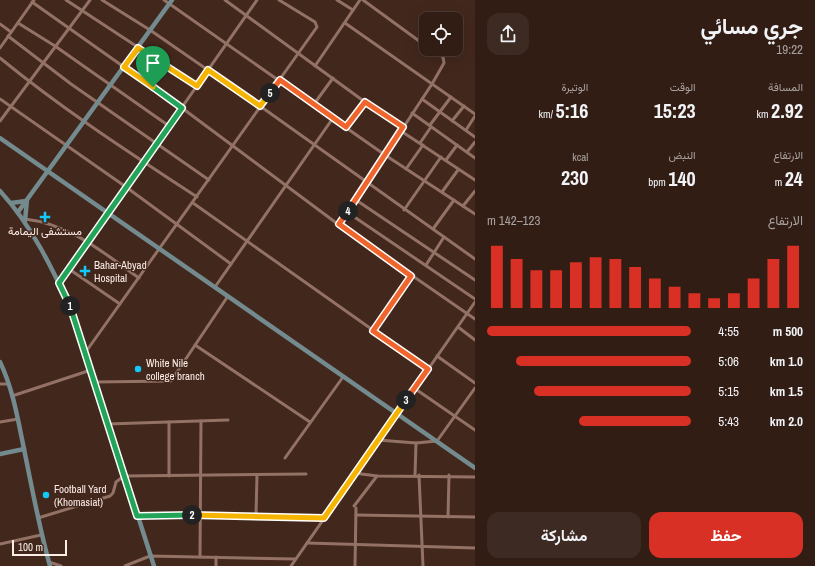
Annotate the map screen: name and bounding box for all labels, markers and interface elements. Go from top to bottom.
text: جري مسائي [700,11,803,41]
map controls [419,12,463,56]
button: locate [419,12,463,56]
button: share [487,13,529,55]
text: 19:22 [776,41,803,58]
pin [136,46,170,87]
icon: arrive [142,52,164,74]
text: الوتيرة [561,80,588,94]
text: الوقت [670,80,696,94]
text: المسافة [768,80,803,94]
pin: 5 [260,83,280,103]
text: 5 [267,86,273,100]
text: 5:16 [556,97,588,124]
text: 15:23 [654,97,696,124]
text: 2.92 [771,97,803,124]
text: /km [538,107,556,121]
text: km [757,107,771,121]
text: النبض [668,148,696,162]
text: الارتفاع [773,148,803,162]
text: kcal [572,150,588,164]
text: 230 [561,164,588,191]
text: 140 [668,165,696,192]
text: 24 [785,165,803,192]
text: bpm [648,175,668,189]
text: m [775,175,785,189]
pin: 4 [338,201,358,221]
text: 4 [345,204,351,218]
marker: مستشفى اليمامة [39,211,51,223]
text: 123–142 m [487,212,540,229]
text: الارتفاع [768,212,803,229]
place label: مستشفى اليمامة [8,224,82,238]
place label: Bahar-Abyad Hospital [94,258,147,285]
marker: Bahar-Abyad Hospital [79,265,91,277]
pin: 1 [60,296,80,316]
text: 1 [67,299,73,313]
text: 4:55 [718,323,739,340]
text: 500 m [773,323,803,340]
text: 5:06 [718,353,739,370]
text: 1.0 km [770,353,803,370]
place label: White Nile college branch [146,356,205,383]
marker: White Nile college branch [133,364,143,374]
text: 5:15 [718,383,739,400]
text: 1.5 km [770,383,803,400]
pin: 3 [396,390,416,410]
text: 3 [403,393,409,407]
text: 5:43 [718,413,739,430]
text: 2.0 km [770,413,803,430]
place label: Football Yard (Khomasiat) [54,482,106,509]
marker: Football Yard (Khomasiat) [41,490,51,500]
pin: 2 [182,505,202,525]
text: 2 [189,508,195,522]
button: مشاركة [487,512,641,558]
button: حفظ [649,512,803,558]
scale bar [12,538,67,557]
text: 100 m [18,540,43,554]

